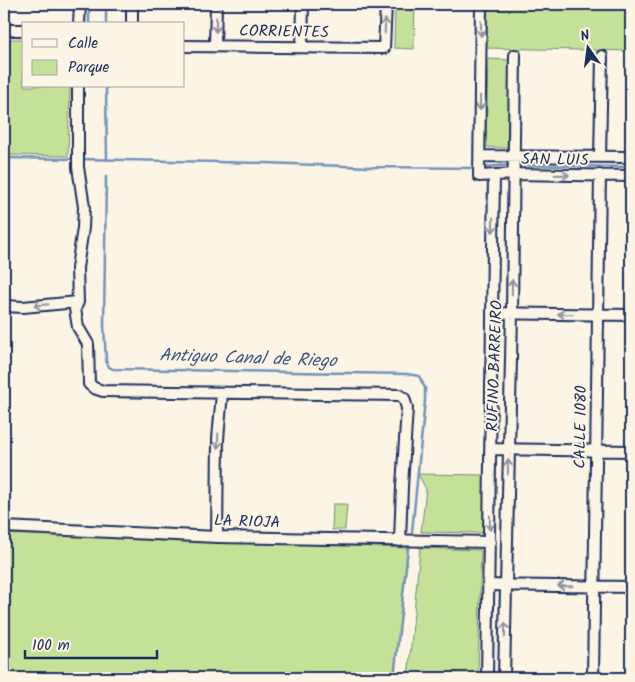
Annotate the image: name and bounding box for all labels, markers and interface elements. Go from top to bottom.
one-way arrow [211,16,221,33]
one-way arrow [380,18,390,34]
street label: CORRIENTES [239,19,330,45]
one-way arrow [476,20,486,37]
legend [22,22,185,88]
north arrow [562,22,612,72]
text: N [578,25,592,48]
text: Calle [68,32,98,56]
text: Parque [68,56,109,80]
one-way arrow [475,95,485,111]
street label: SAN LUIS [521,147,589,173]
one-way arrow [554,170,570,180]
one-way arrow [488,216,498,232]
one-way arrow [507,279,517,296]
street label: RUFINO BARREIRO [480,300,510,432]
one-way arrow [33,301,49,310]
one-way arrow [557,309,573,318]
water label: Antiguo Canal de Riego [159,341,339,377]
street label: CALLE 1080 [568,385,594,469]
one-way arrow [214,433,223,449]
one-way arrow [503,459,513,476]
street label: LA RIOJA [213,508,281,536]
one-way arrow [485,515,495,531]
one-way arrow [557,581,574,591]
one-way arrow [500,622,510,638]
scale bar [25,627,158,659]
text: 100 m [32,634,70,658]

